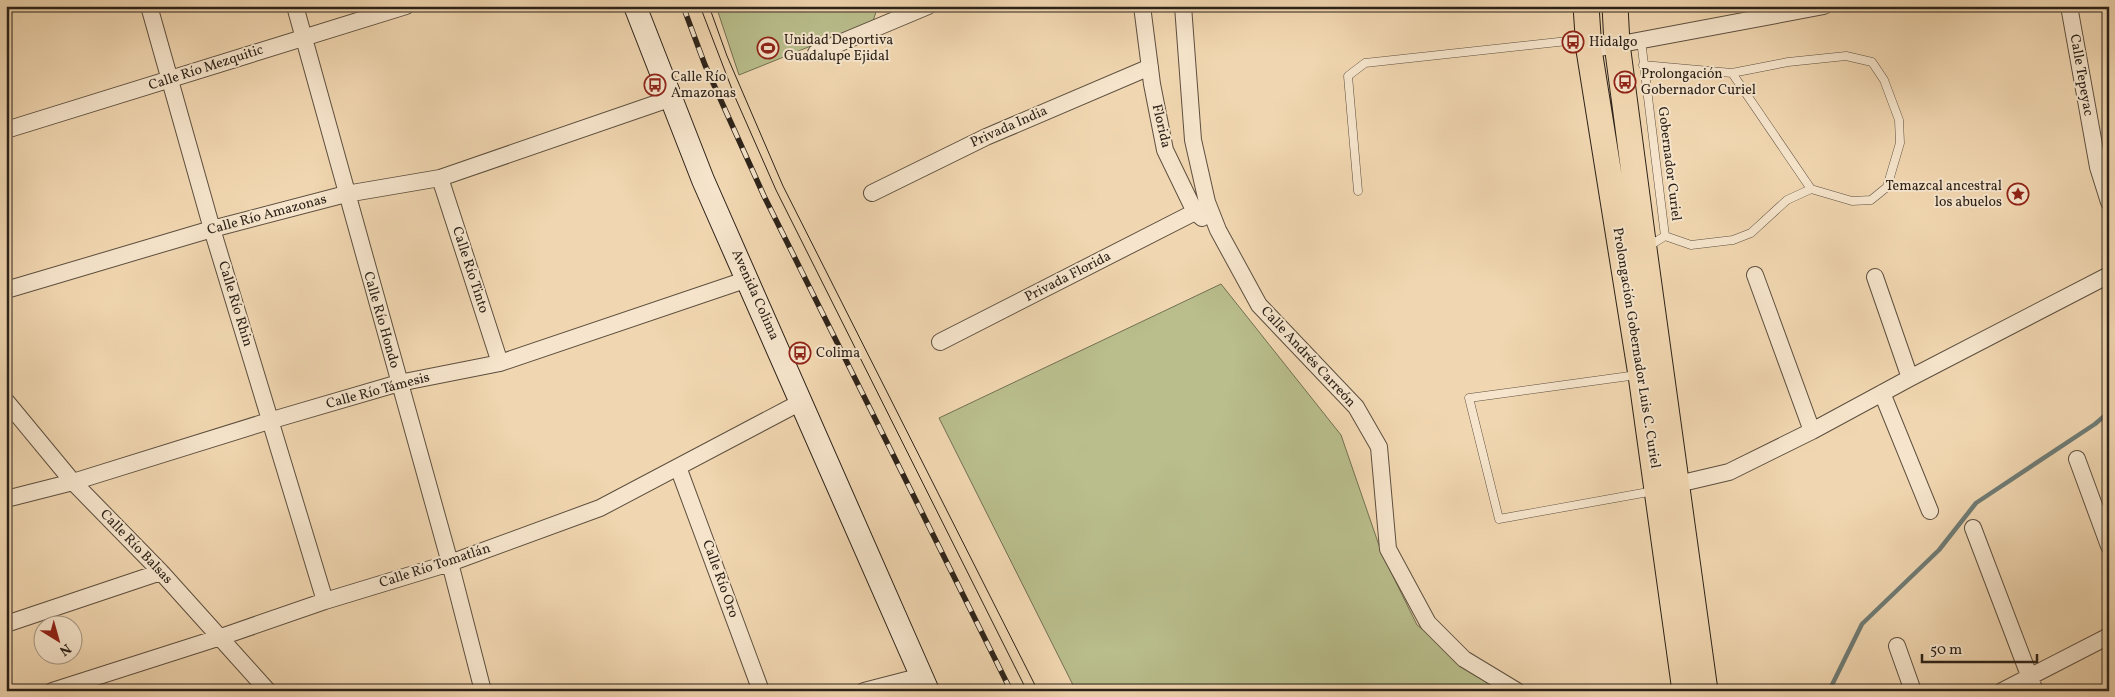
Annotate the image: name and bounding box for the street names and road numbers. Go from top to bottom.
street label: Calle Tepeyac [2064,33,2098,117]
street label: Calle Río Mezquitic [146,40,266,96]
street label: Privada India [967,102,1051,152]
street label: Florida [1147,102,1175,150]
street label: Gobernador Curiel [1653,106,1685,222]
street label: Calle Río Amazonas [205,190,329,240]
street label: Calle Río Tinto [447,224,493,316]
street label: Prolongación Gobernador Luis C. Curiel [1608,226,1664,470]
street label: Avenida Colima [727,247,783,343]
street label: Privada Florida [1022,247,1115,307]
street label: Calle Río Rhin [213,259,257,349]
street label: Calle Río Hondo [358,269,404,371]
street label: Calle Andrés Carreón [1256,302,1360,412]
street label: Calle Río Támesis [324,368,432,414]
street label: Calle Río Balsas [96,506,176,588]
street label: Calle Río Oro [697,537,743,621]
street label: Calle Río Tomatlán [377,539,493,593]

